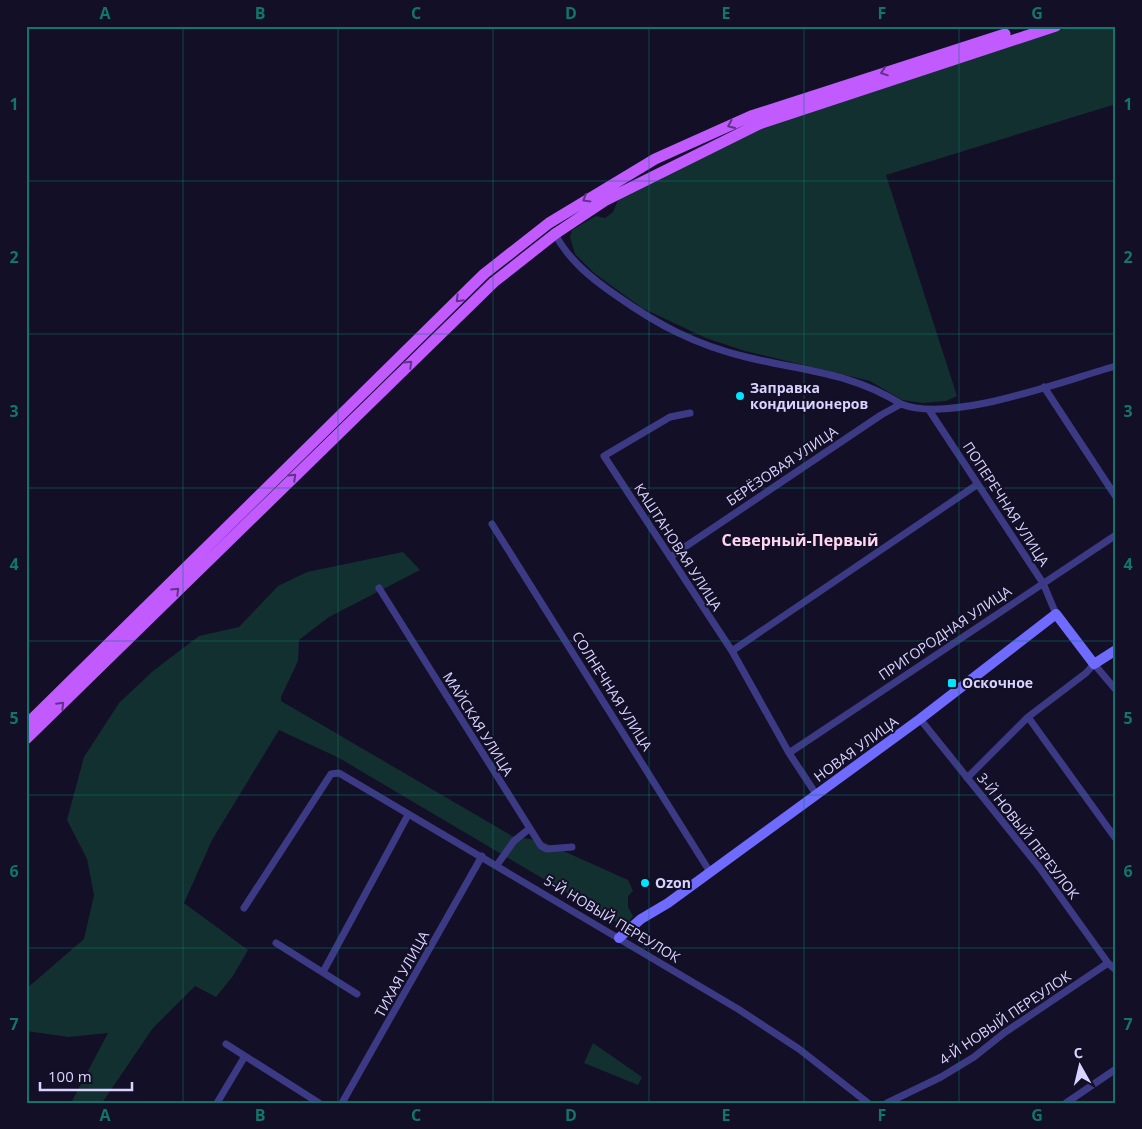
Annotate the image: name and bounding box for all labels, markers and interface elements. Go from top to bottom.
text: A [99,2,111,24]
text: B [255,2,265,24]
text: C [411,2,421,24]
text: D [565,2,577,24]
text: E [722,2,731,24]
text: F [878,2,886,24]
text: G [1031,2,1043,24]
one-way arrow [881,67,889,77]
text: 1 [9,93,19,115]
text: 1 [1123,93,1133,115]
one-way arrow [727,119,736,130]
one-way arrow [583,192,592,202]
text: 2 [9,246,19,268]
text: 2 [1123,246,1133,268]
one-way arrow [455,293,464,302]
one-way arrow [404,361,413,370]
place label: Заправка кондиционеров [750,378,868,413]
marker: Заправка кондиционеров [734,390,746,402]
text: 3 [9,400,19,422]
text: 3 [1123,400,1133,422]
street label: БЕРЁЗОВАЯ УЛИЦА [722,421,841,510]
street label: ПОПЕРЕЧНАЯ УЛИЦА [959,438,1054,570]
one-way arrow [287,474,296,483]
street label: КАШТАНОВАЯ УЛИЦА [630,479,727,614]
district label: Северный-Первый [722,529,878,551]
text: 4 [9,553,19,575]
text: 4 [1123,553,1133,575]
street label: ПРИГОРОДНАЯ УЛИЦА [875,581,1015,684]
one-way arrow [171,588,180,597]
street label: СОЛНЕЧНАЯ УЛИЦА [568,627,657,754]
street label: МАЙСКАЯ УЛИЦА [439,668,518,779]
place label: Оскочное [962,673,1033,692]
marker: Оскочное [946,677,958,689]
one-way arrow [55,702,64,711]
text: 5 [9,707,19,729]
text: 5 [1123,707,1133,729]
street label: НОВАЯ УЛИЦА [810,711,902,786]
street label: 3-Й НОВЫЙ ПЕРЕУЛОК [973,769,1084,903]
text: 6 [9,860,19,882]
text: 6 [1123,860,1133,882]
street label: 5-Й НОВЫЙ ПЕРЕУЛОК [541,870,684,967]
place label: Ozon [655,873,691,892]
marker: Ozon [639,877,651,889]
street label: ТИХАЯ УЛИЦА [370,927,433,1020]
street label: 4-Й НОВЫЙ ПЕРЕУЛОК [935,966,1075,1069]
text: 7 [9,1013,19,1035]
text: 7 [1123,1013,1133,1035]
north arrow [1054,1042,1104,1092]
text: С [1072,1043,1084,1063]
scale bar [40,1059,132,1091]
text: 100 m [48,1066,92,1086]
text: A [99,1104,111,1126]
text: B [255,1104,265,1126]
text: C [411,1104,421,1126]
text: D [565,1104,577,1126]
text: E [722,1104,731,1126]
text: F [878,1104,886,1126]
text: G [1031,1104,1043,1126]

